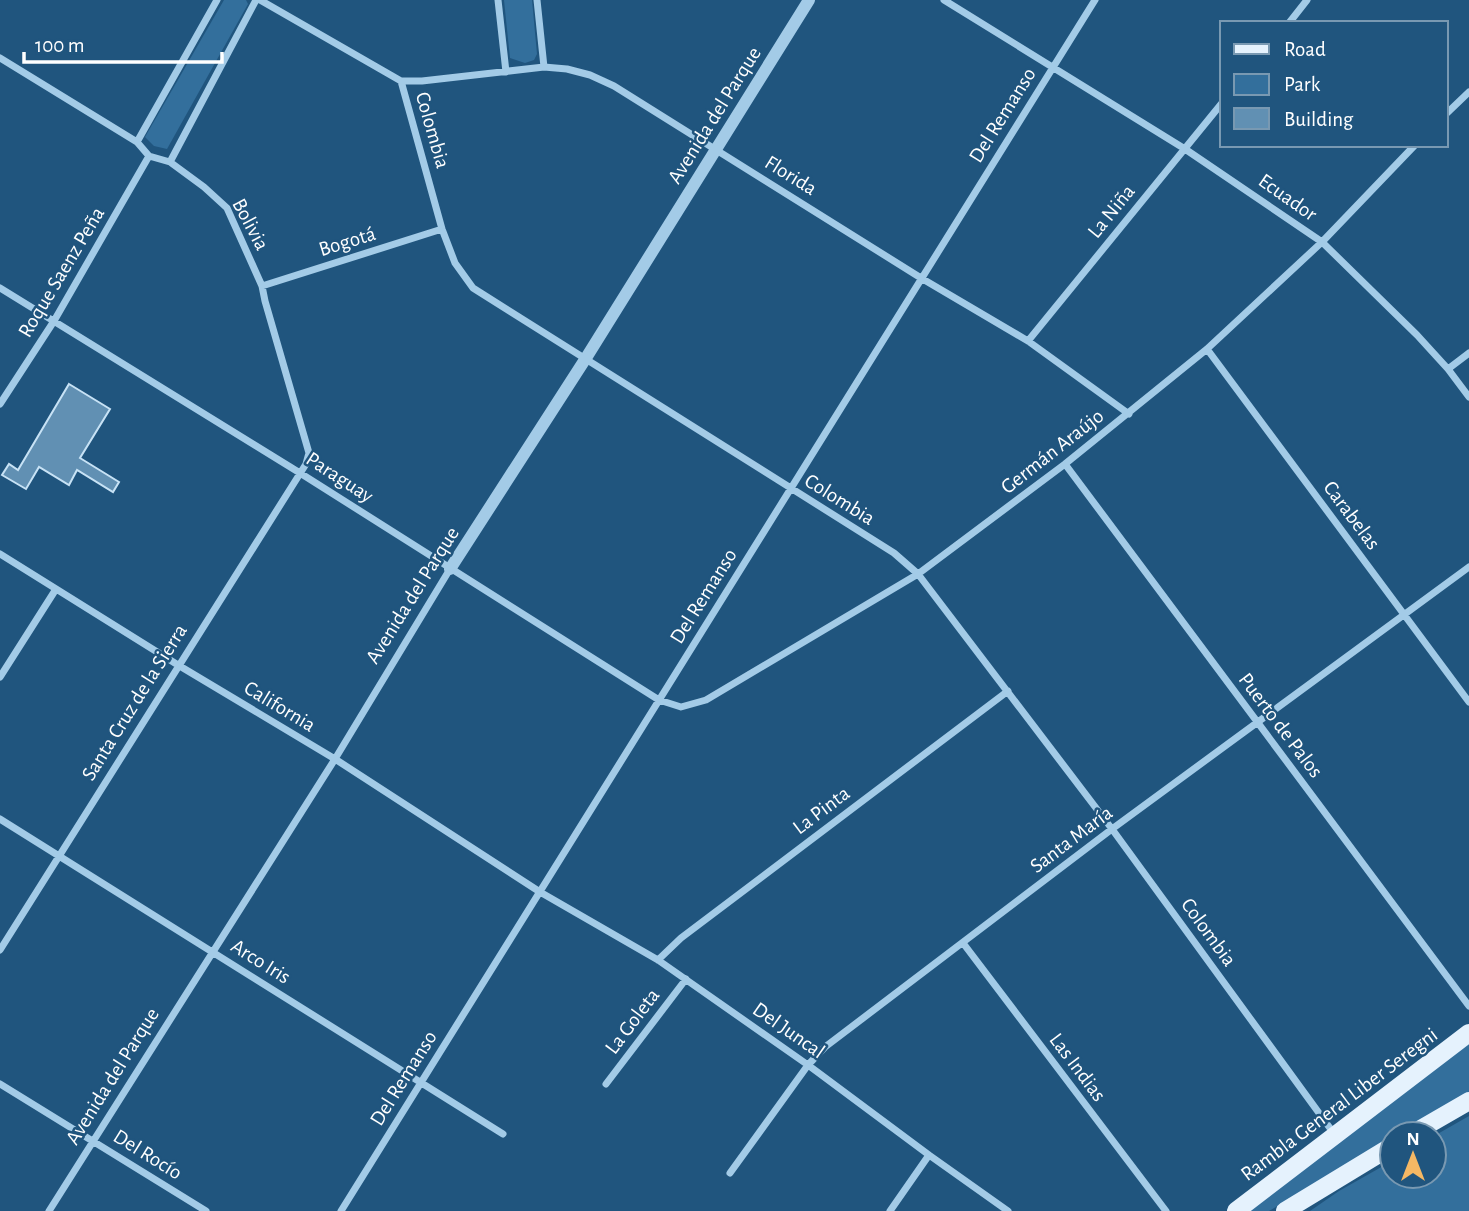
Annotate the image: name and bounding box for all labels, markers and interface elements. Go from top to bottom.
scale bar [24,21,222,65]
legend [1220,21,1448,147]
text: 100 m [35,35,85,56]
text: Road [1284,39,1326,60]
street label: Avenida del Parque [664,43,765,187]
street label: Del Remanso [965,64,1040,166]
text: Park [1284,74,1321,95]
street label: Colombia [412,90,454,171]
text: Building [1284,109,1354,130]
street label: Florida [761,151,821,200]
street label: Ecuador [1255,170,1321,225]
street label: La Niña [1084,180,1139,242]
street label: Bolivia [228,195,273,254]
street label: Roque Saenz Peña [14,203,109,341]
street label: Bogotá [316,223,378,260]
street label: Germán Araújo [997,405,1108,498]
street label: Paraguay [302,448,377,507]
street label: Colombia [801,470,879,529]
street label: Carabelas [1319,477,1384,553]
street label: Avenida del Parque [362,523,463,667]
street label: Del Remanso [666,545,741,647]
street label: Santa Cruz de la Sierra [78,620,191,784]
street label: Puerto de Palos [1235,669,1327,782]
street label: California [240,677,319,736]
street label: La Pinta [789,782,854,838]
street label: Santa María [1026,802,1117,877]
street label: Colombia [1177,894,1240,970]
street label: Arco Iris [227,935,294,988]
street label: La Goleta [601,985,664,1058]
street label: Del Juncal [749,998,828,1063]
street label: Avenida del Parque [62,1004,163,1148]
street label: Rambla General Liber Seregni [1237,1024,1441,1185]
street label: Del Remanso [366,1027,441,1129]
street label: Las Indias [1045,1029,1110,1105]
north arrow [1378,1120,1448,1190]
street label: Del Rocío [110,1125,186,1184]
text: N [1406,1130,1420,1149]

